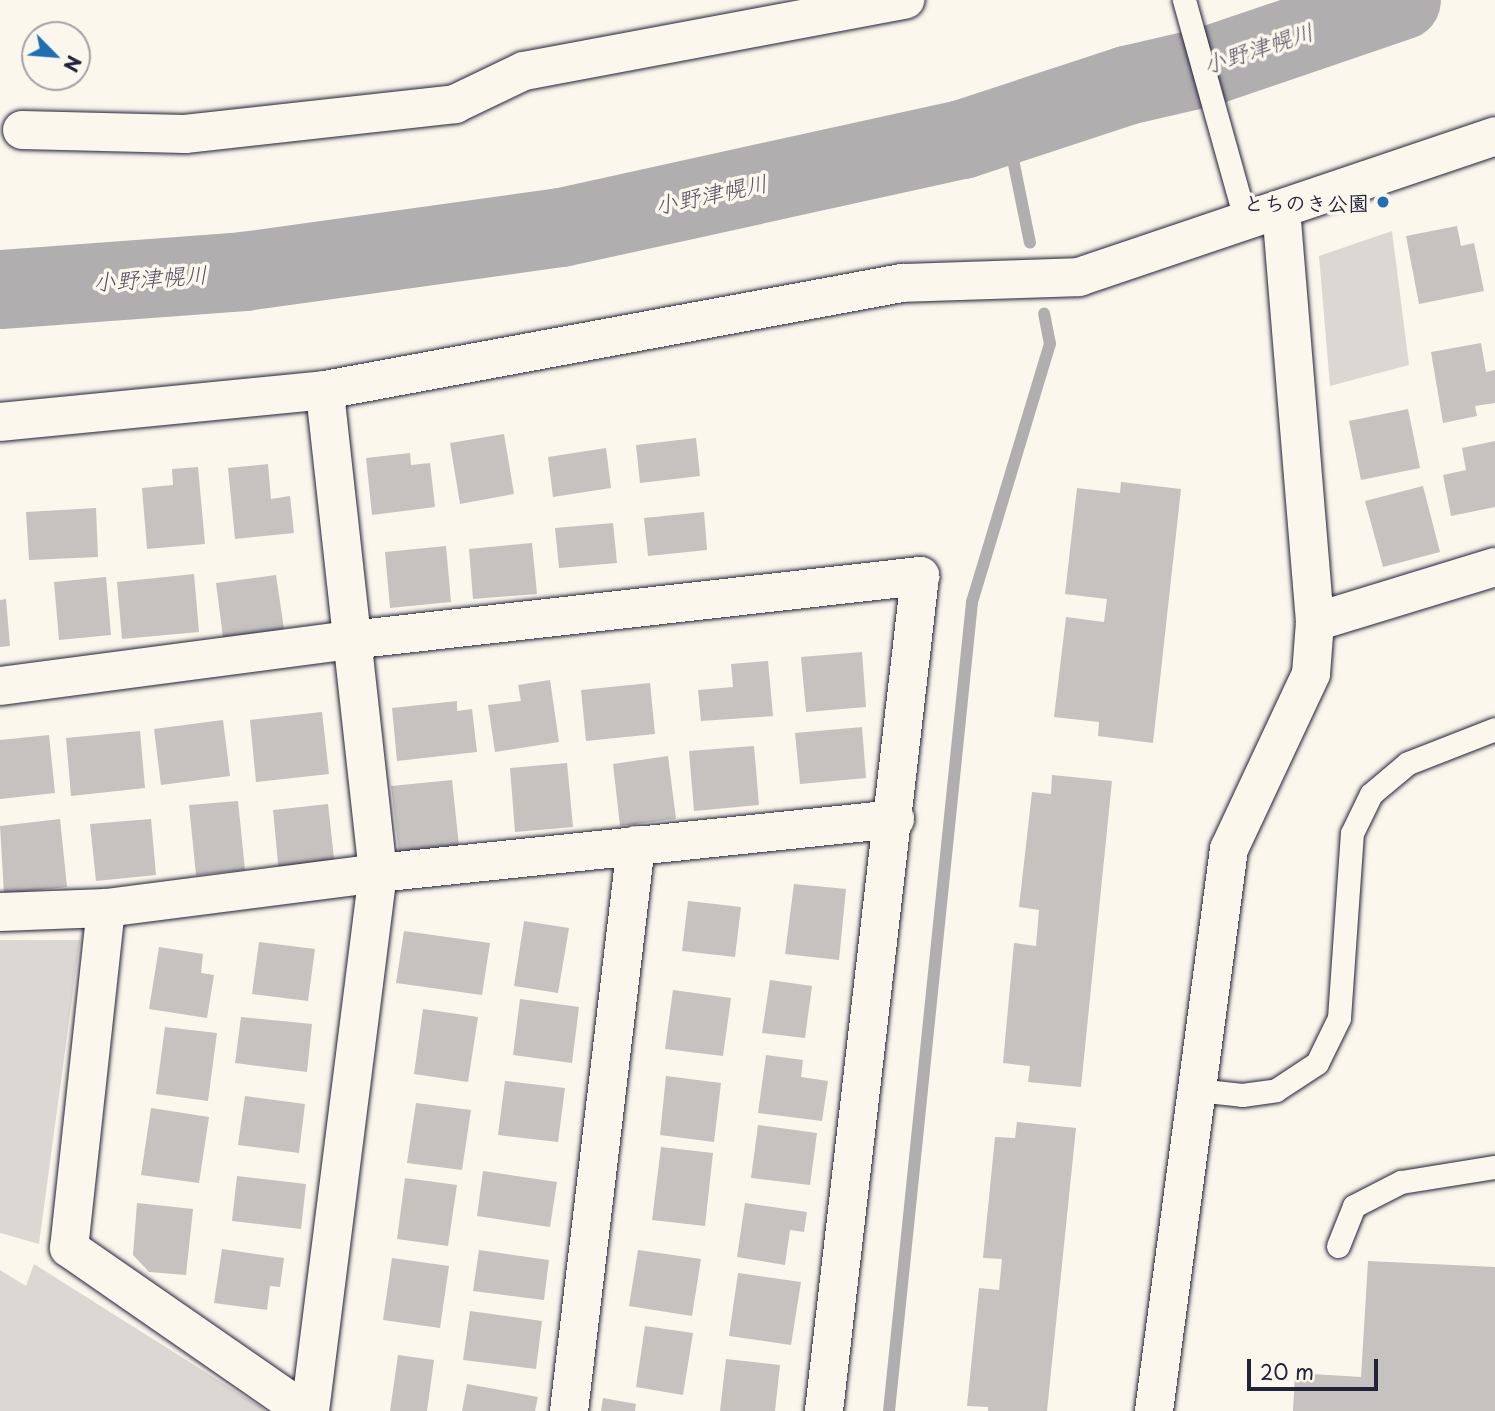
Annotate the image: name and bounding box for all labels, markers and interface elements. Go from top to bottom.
water label: 小野津幌川 [1199,17,1317,79]
north arrow [21,21,91,91]
text: N [57,51,89,77]
water label: 小野津幌川 [652,169,770,219]
place label: とちのき公園 [1243,189,1369,215]
marker: とちのき公園 [1375,194,1391,210]
water label: 小野津幌川 [92,260,208,296]
scale bar [1250,1344,1381,1388]
text: 20 m [1260,1355,1314,1387]

